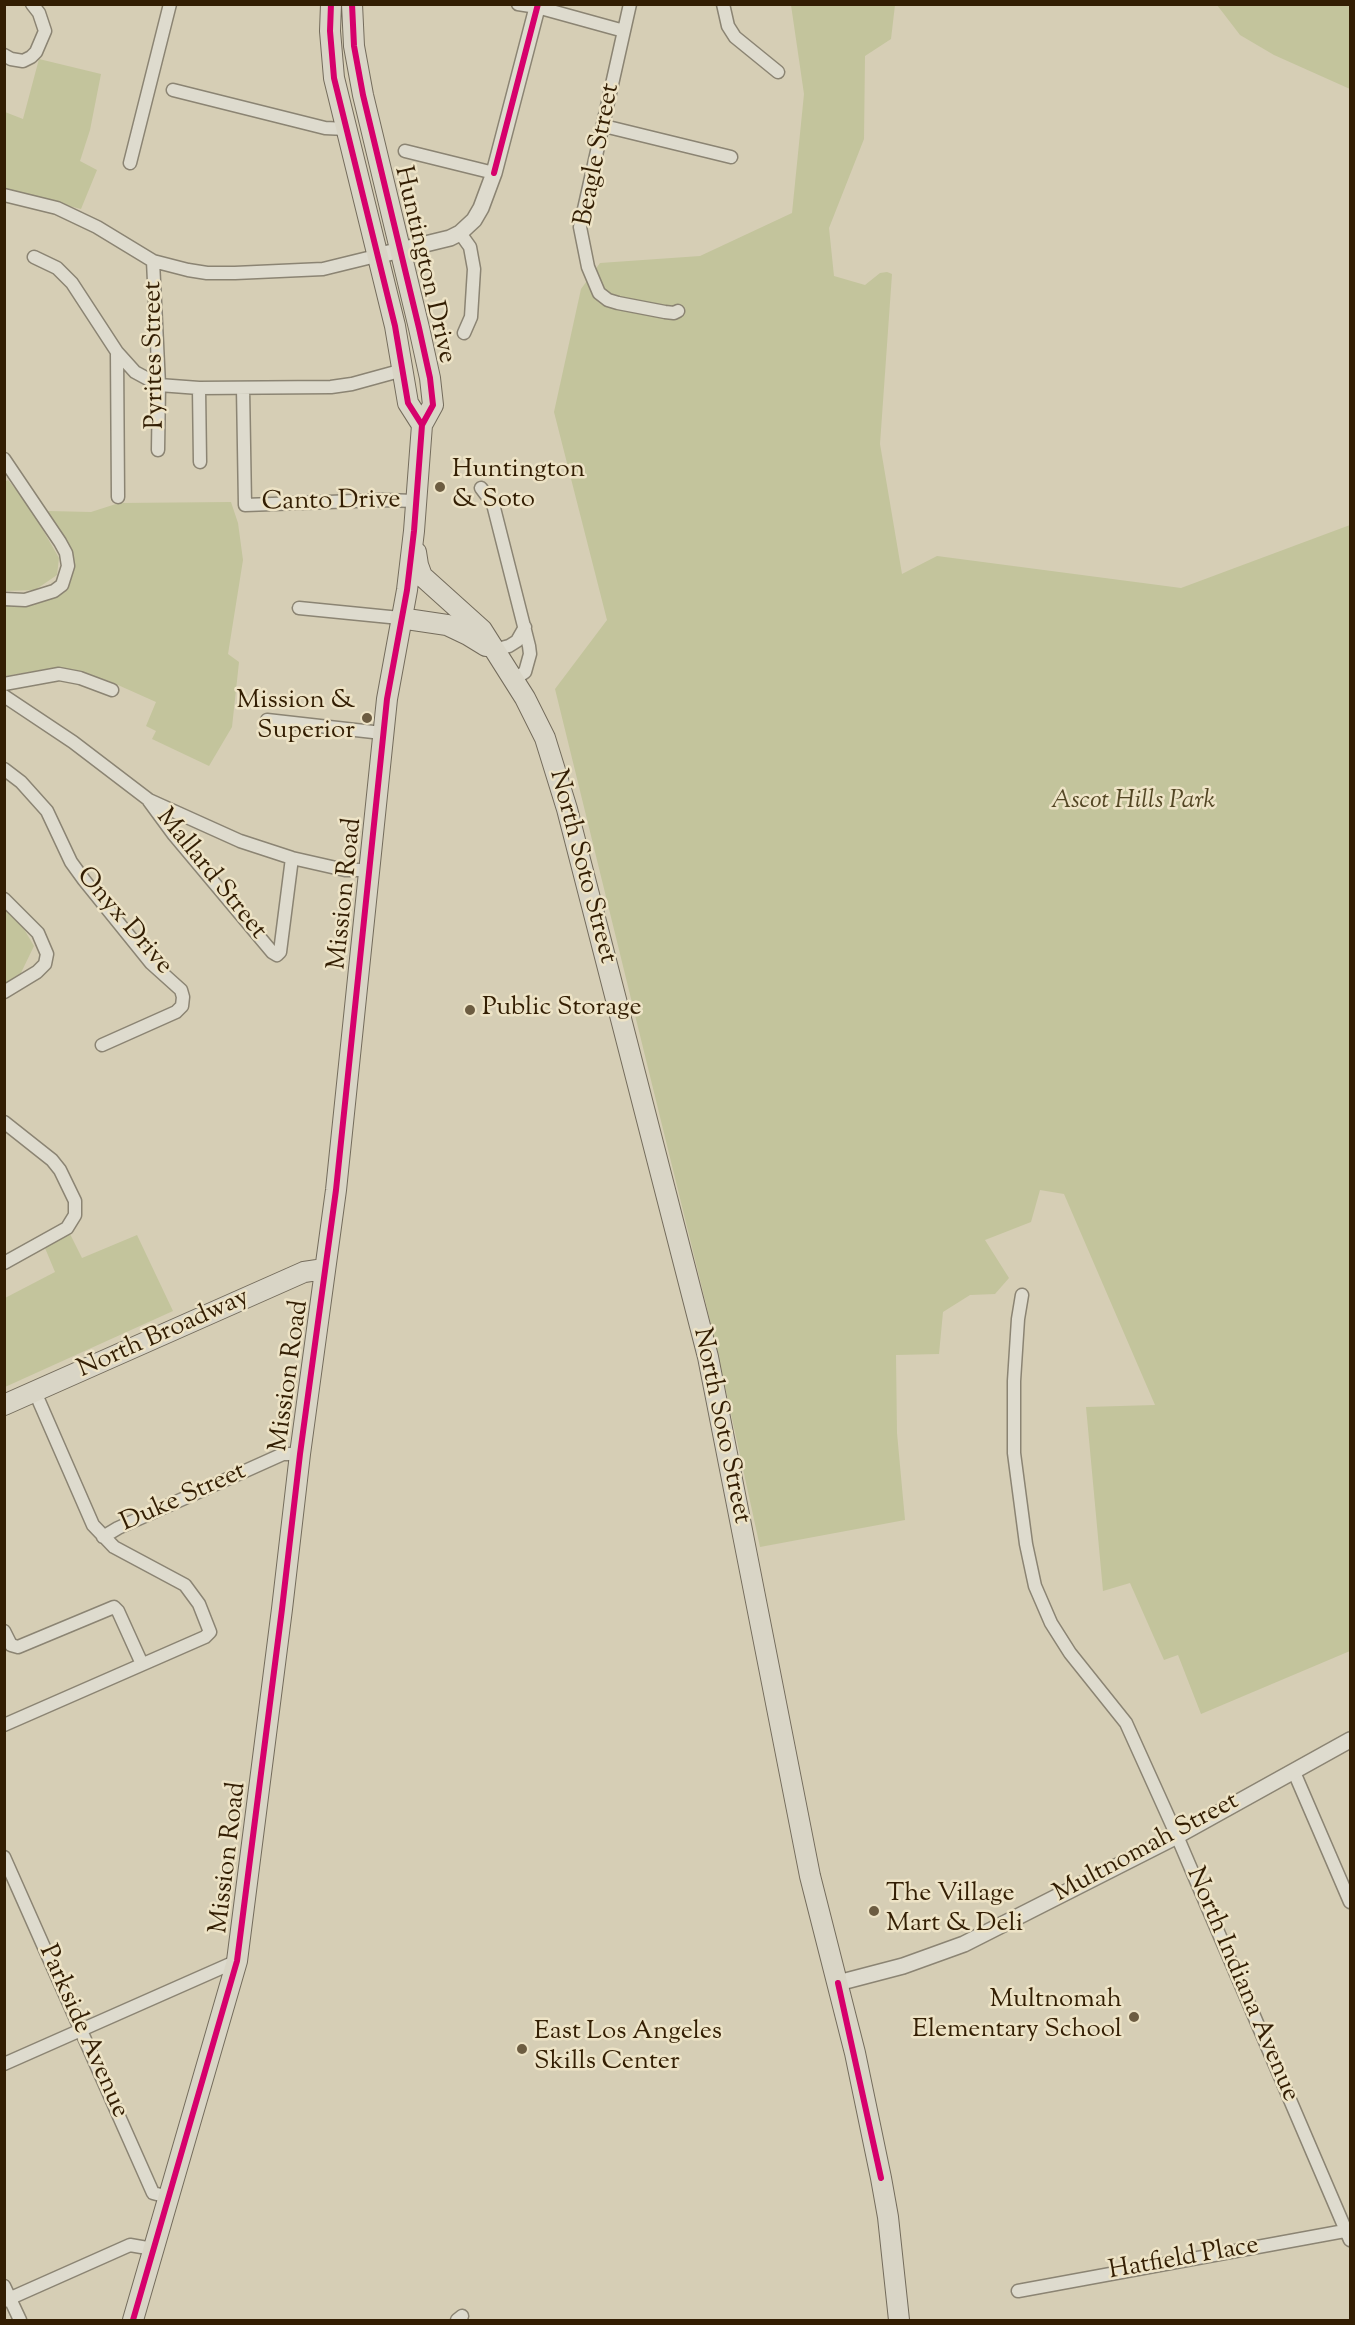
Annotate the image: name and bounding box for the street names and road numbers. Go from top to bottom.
street label: Beagle Street [570,81,628,229]
street label: Huntington Drive [385,163,461,367]
street label: Pyrites Street [139,281,173,429]
street label: Canto Drive [261,486,401,520]
street label: North Soto Street [540,767,622,967]
street label: Mallard Street [148,803,272,947]
street label: Mission Road [324,817,370,971]
street label: Onyx Drive [68,862,178,982]
street label: North Broadway [73,1283,255,1387]
street label: Mission Road [265,1298,317,1454]
street label: North Soto Street [684,1325,756,1527]
street label: Duke Street [116,1457,252,1541]
street label: Mission Road [205,1780,255,1936]
street label: Multnomah Street [1049,1787,1245,1911]
street label: North Indiana Avenue [1178,1863,1304,2107]
street label: Parkside Avenue [30,1941,134,2123]
street label: Hatfield Place [1106,2231,1262,2289]

